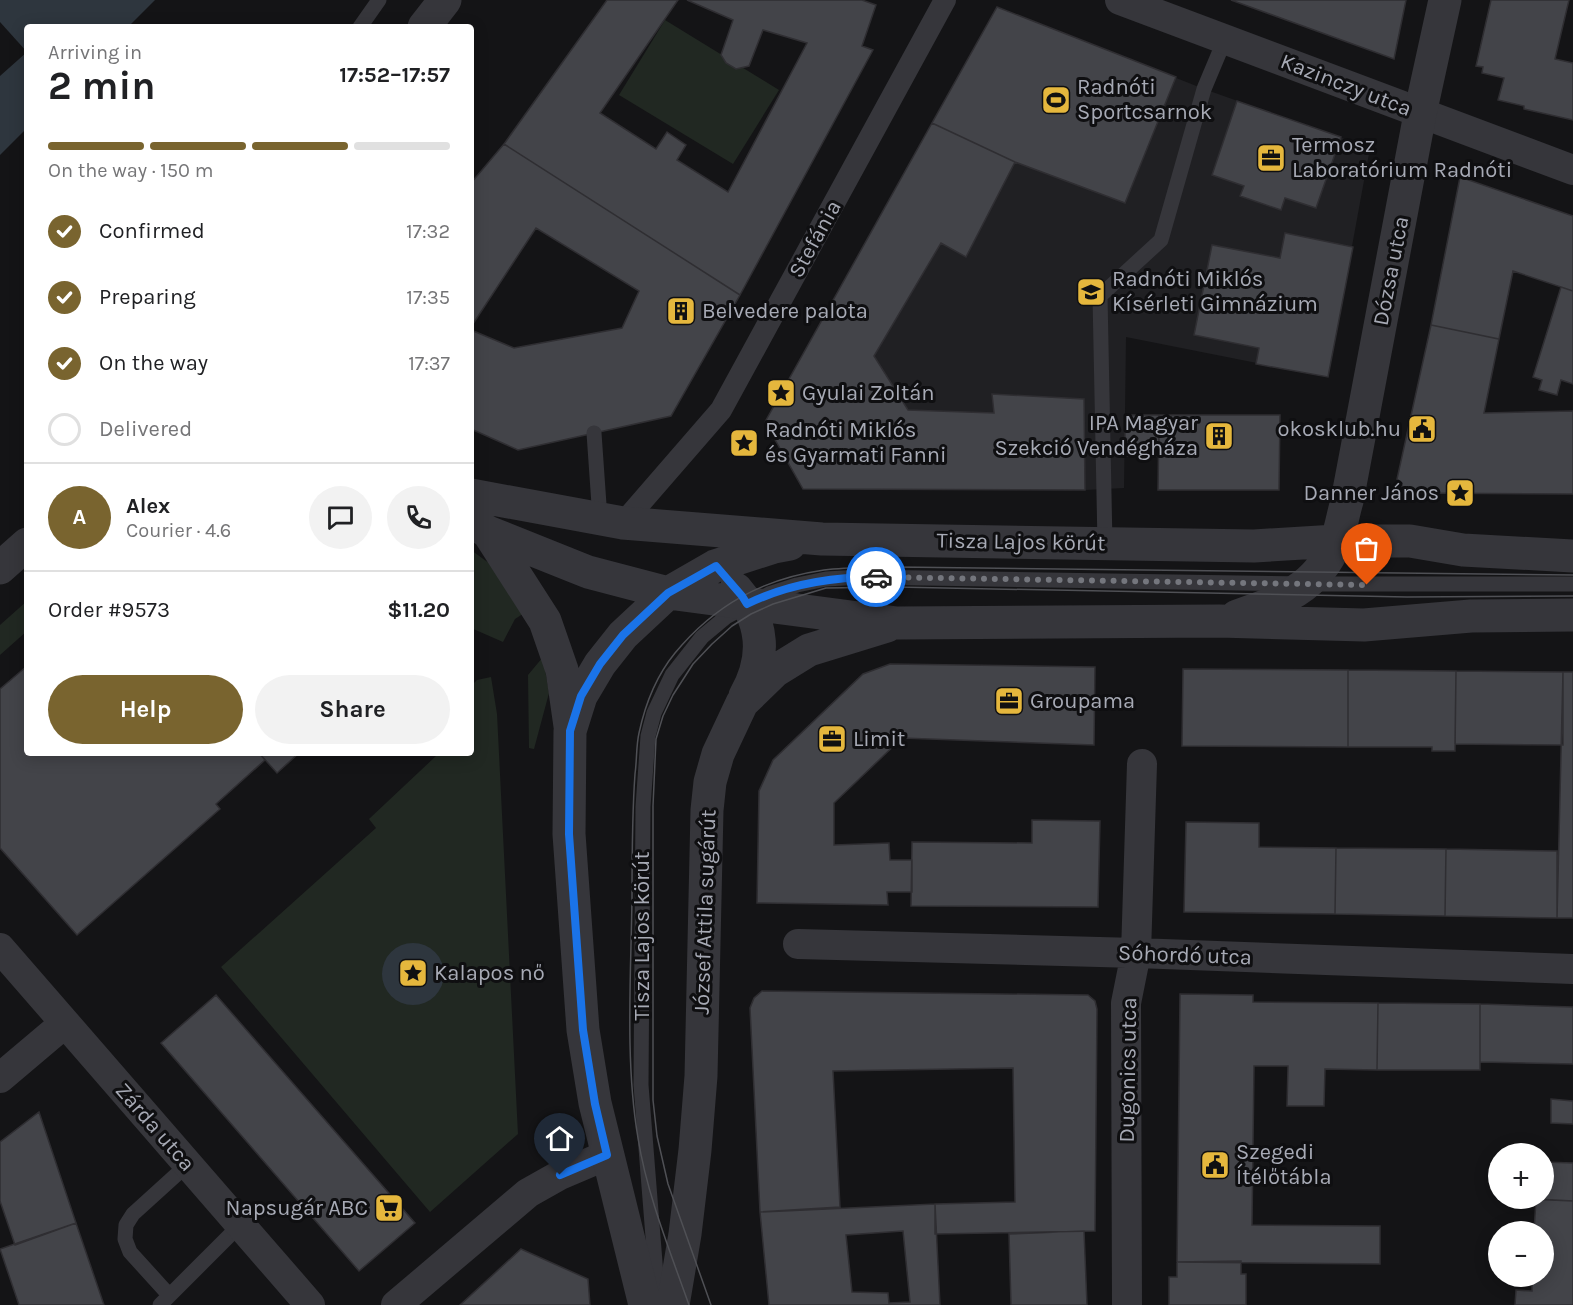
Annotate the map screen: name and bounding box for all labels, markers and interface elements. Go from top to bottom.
text: Arriving in [48,41,142,64]
street label: Kazinczy utca [1277,48,1415,122]
text: 17:52–17:57 [339,62,450,88]
text: 2 min [48,63,156,109]
place label: Radnóti Sportcsarnok [1077,74,1212,125]
sports icon: Radnóti Sportcsarnok [1040,84,1072,116]
place label: Termosz Laboratórium Radnóti [1292,132,1512,183]
office icon: Termosz Laboratórium Radnóti [1255,142,1287,174]
text: On the way · 150 m [48,159,213,182]
street label: Stefánia [783,196,847,282]
street label: Dózsa utca [1368,214,1414,328]
icon: check [48,215,81,248]
text: Confirmed [99,218,205,244]
text: 17:32 [406,220,450,243]
place label: Radnóti Miklós Kísérleti Gimnázium [1112,266,1318,317]
school or university icon: Radnóti Miklós Kísérleti Gimnázium [1075,276,1107,308]
icon: check [48,281,81,314]
text: Preparing [99,284,196,310]
text: 17:35 [406,286,450,309]
building icon: Belvedere palota [665,295,697,327]
place label: Belvedere palota [702,298,868,324]
icon: check [48,347,81,380]
text: On the way [99,350,208,376]
text: 17:37 [408,352,450,375]
place icon: Gyulai Zoltán [765,377,797,409]
place label: Gyulai Zoltán [802,380,935,406]
place label: IPA Magyar Szekció Vendégháza [994,410,1198,461]
public building icon: okosklub.hu [1406,413,1438,445]
text: Delivered [99,416,192,442]
place label: okosklub.hu [1278,416,1401,442]
place label: Radnóti Miklós és Gyarmati Fanni [765,417,947,468]
building icon: IPA Magyar Szekció Vendégháza [1203,420,1235,452]
place icon: Radnóti Miklós és Gyarmati Fanni [728,427,760,459]
place icon: Danner János [1444,477,1476,509]
place label: Danner János [1303,480,1439,506]
button: chat [309,486,372,549]
button: phone [387,486,450,549]
text: Alex [126,493,170,519]
text: A [73,504,86,530]
text: Courier · 4.6 [126,519,231,542]
pin [1341,523,1392,585]
street label: Tisza Lajos körút [936,528,1106,556]
icon: bag [1350,532,1383,565]
courier [846,547,906,607]
icon: car [860,561,893,594]
text: Order #9573 [48,597,170,623]
text: $11.20 [387,597,450,623]
button: Help [48,675,243,744]
button: Share [255,675,450,744]
office icon: Groupama [993,685,1025,717]
place label: Groupama [1030,688,1135,714]
office icon: Limit [816,723,848,755]
place label: Limit [853,726,905,752]
street label: József Attila sugárút [688,809,722,1015]
street label: Tisza Lajos körút [629,852,655,1020]
street label: Sóhordó utca [1118,940,1252,970]
place icon: Kalapos nő [397,957,429,989]
place label: Kalapos nő [434,960,545,986]
street label: Dugonics utca [1114,997,1142,1143]
street label: Zárda utca [110,1078,200,1176]
pin [534,1113,585,1175]
icon: home [543,1122,576,1155]
place label: Szegedi Ítélőtábla [1236,1139,1332,1190]
map controls [1488,1143,1554,1287]
button: + [1488,1143,1554,1209]
public building icon: Szegedi Ítélőtábla [1199,1149,1231,1181]
supermarket icon: Napsugár ABC [373,1192,405,1224]
place label: Napsugár ABC [226,1195,368,1221]
button: − [1488,1221,1554,1287]

